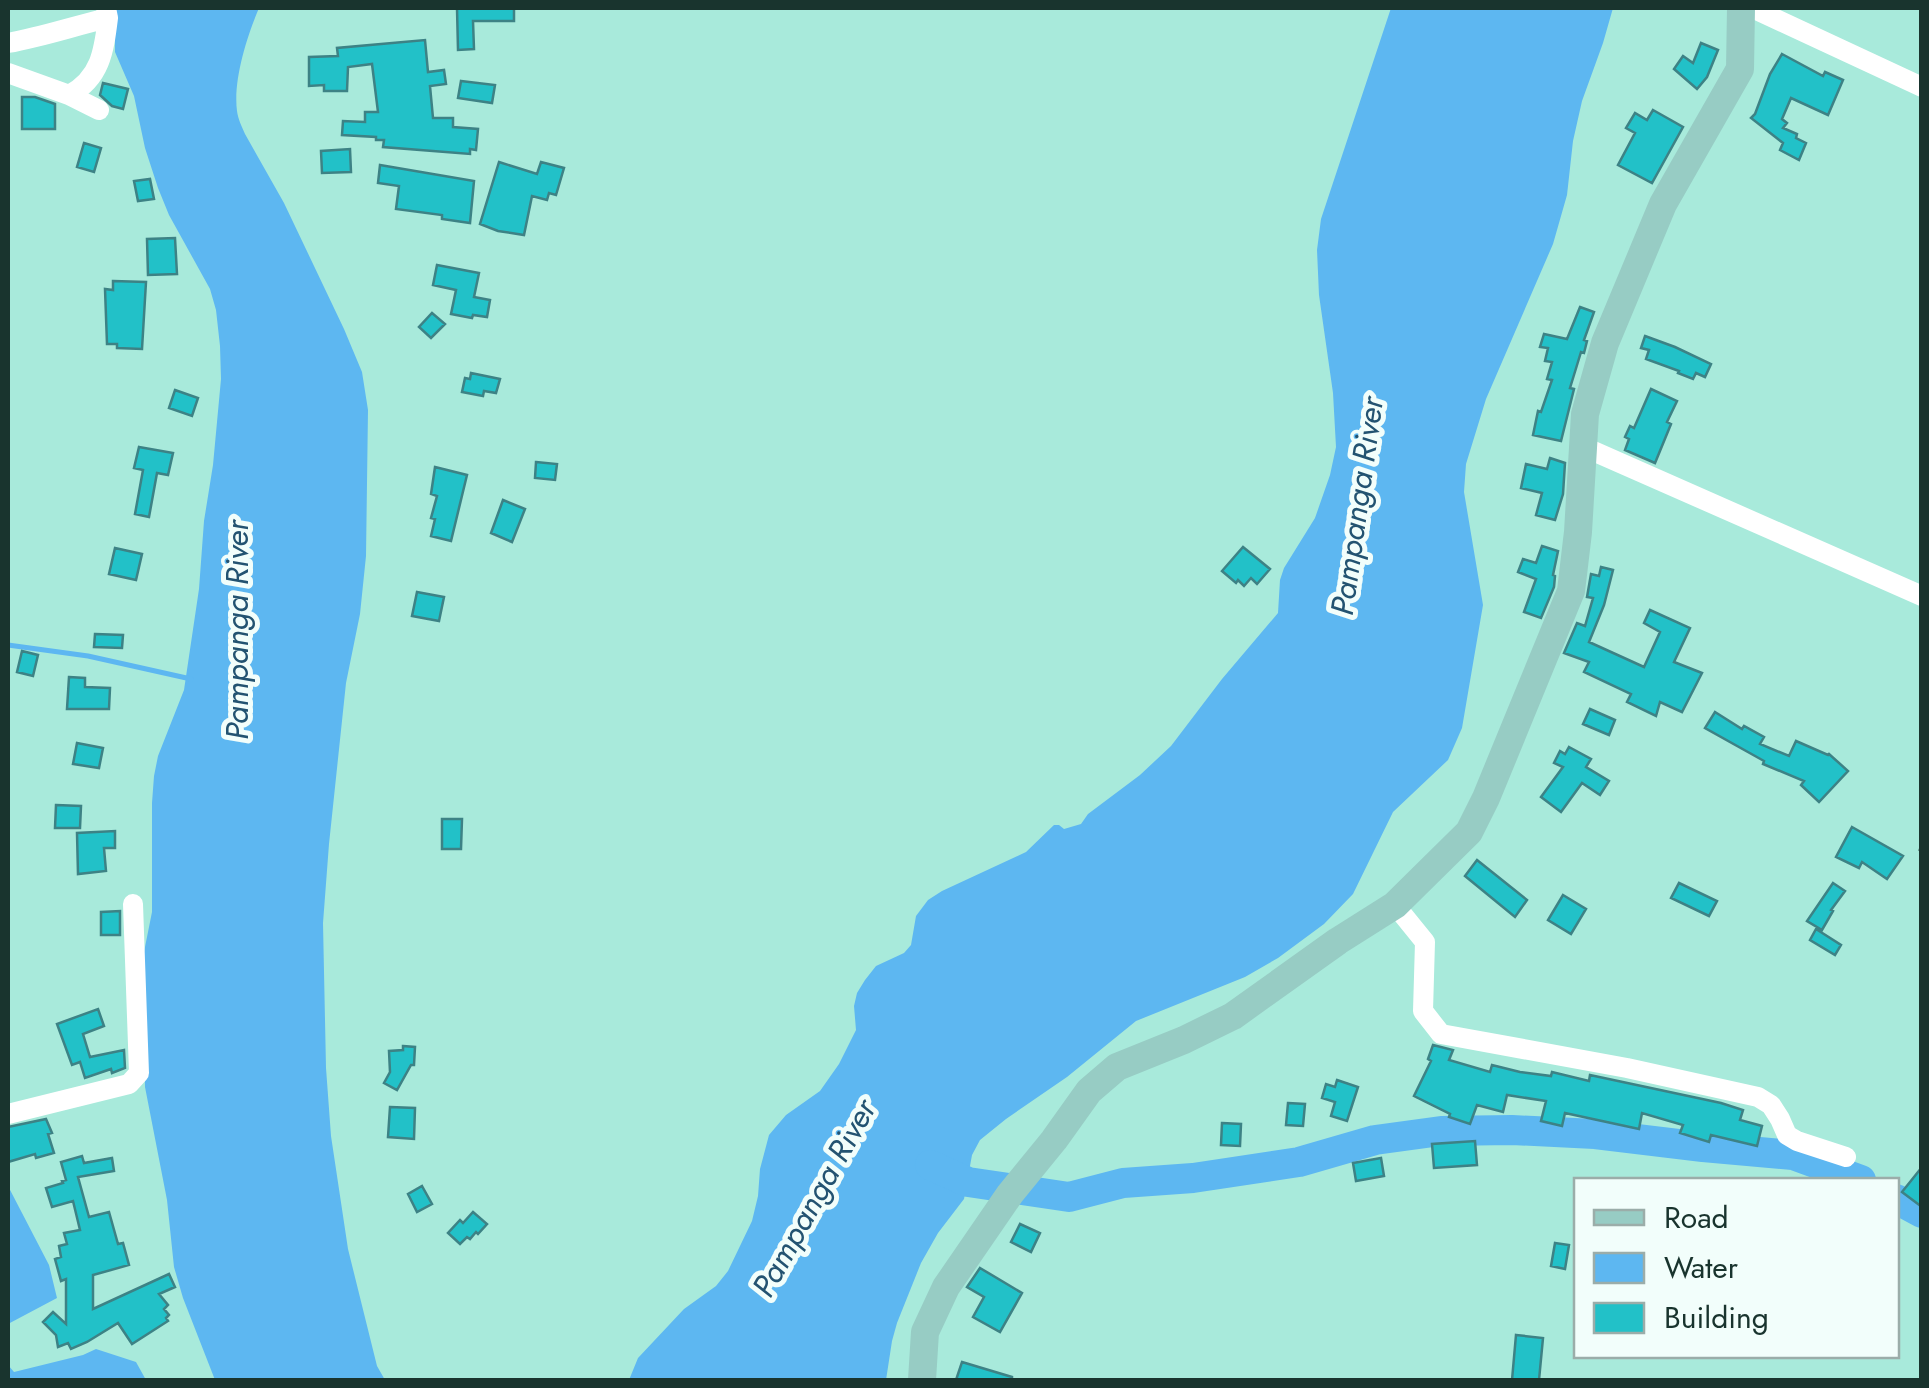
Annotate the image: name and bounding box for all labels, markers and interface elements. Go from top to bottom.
water label: Pampanga River [1319,392,1395,618]
water label: Pampanga River [214,518,260,740]
water label: Pampanga River [741,1089,889,1305]
legend [1574,1178,1899,1358]
text: Road [1664,1196,1729,1239]
text: Water [1664,1246,1739,1289]
text: Building [1664,1296,1769,1339]

